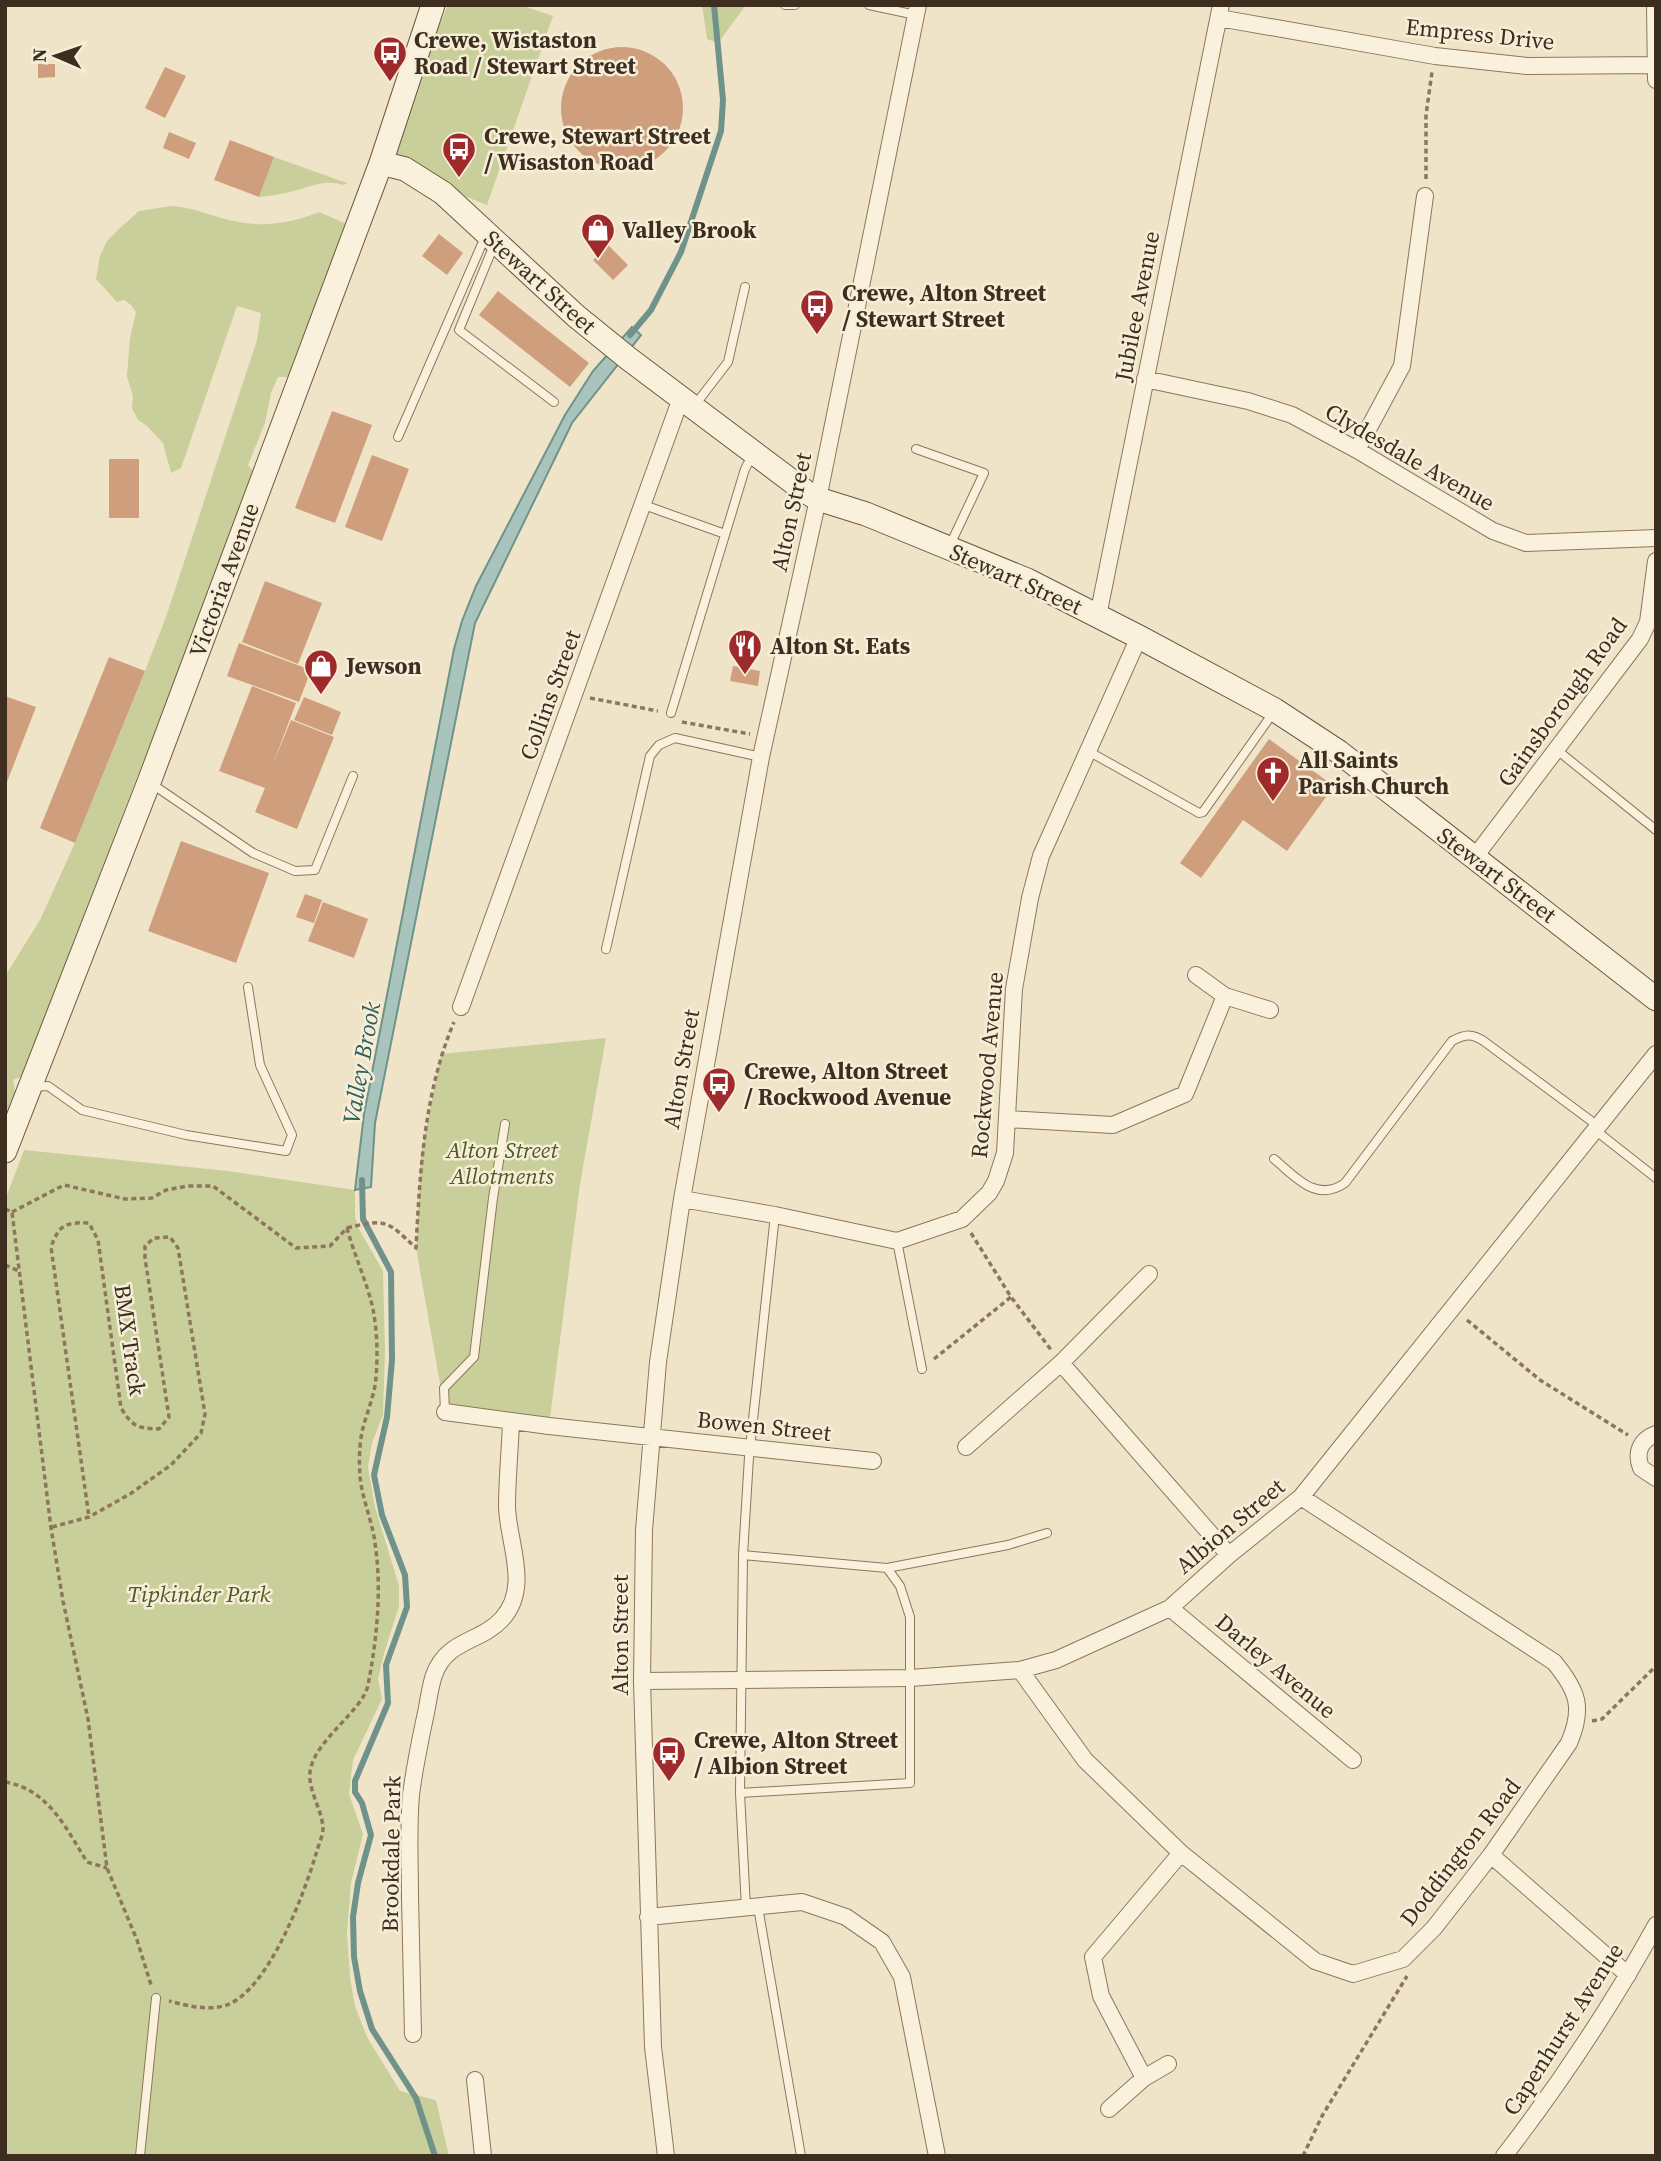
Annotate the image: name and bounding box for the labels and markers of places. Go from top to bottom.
place label: Crewe, Wistaston Road / Stewart Street [414,24,636,82]
bus stop icon: Crewe, Wistaston Road / Stewart Street [371,34,409,83]
place label: Crewe, Stewart Street / Wisaston Road [484,120,711,178]
bus stop icon: Crewe, Stewart Street / Wisaston Road [440,130,478,179]
shop icon: Valley Brook [579,211,617,260]
place label: Valley Brook [622,214,757,246]
place label: Crewe, Alton Street / Stewart Street [842,277,1047,335]
bus stop icon: Crewe, Alton Street / Stewart Street [798,287,836,336]
restaurant icon: Alton St. Eats [726,627,764,676]
place label: Alton St. Eats [770,630,910,662]
shop icon: Jewson [302,647,340,696]
place label: Jewson [344,650,422,682]
place label: All Saints Parish Church [1298,744,1449,802]
church icon: All Saints Parish Church [1254,754,1292,803]
place label: Crewe, Alton Street / Rockwood Avenue [744,1055,951,1113]
bus stop icon: Crewe, Alton Street / Rockwood Avenue [700,1065,738,1114]
place label: Crewe, Alton Street / Albion Street [694,1724,899,1782]
bus stop icon: Crewe, Alton Street / Albion Street [650,1734,688,1783]

